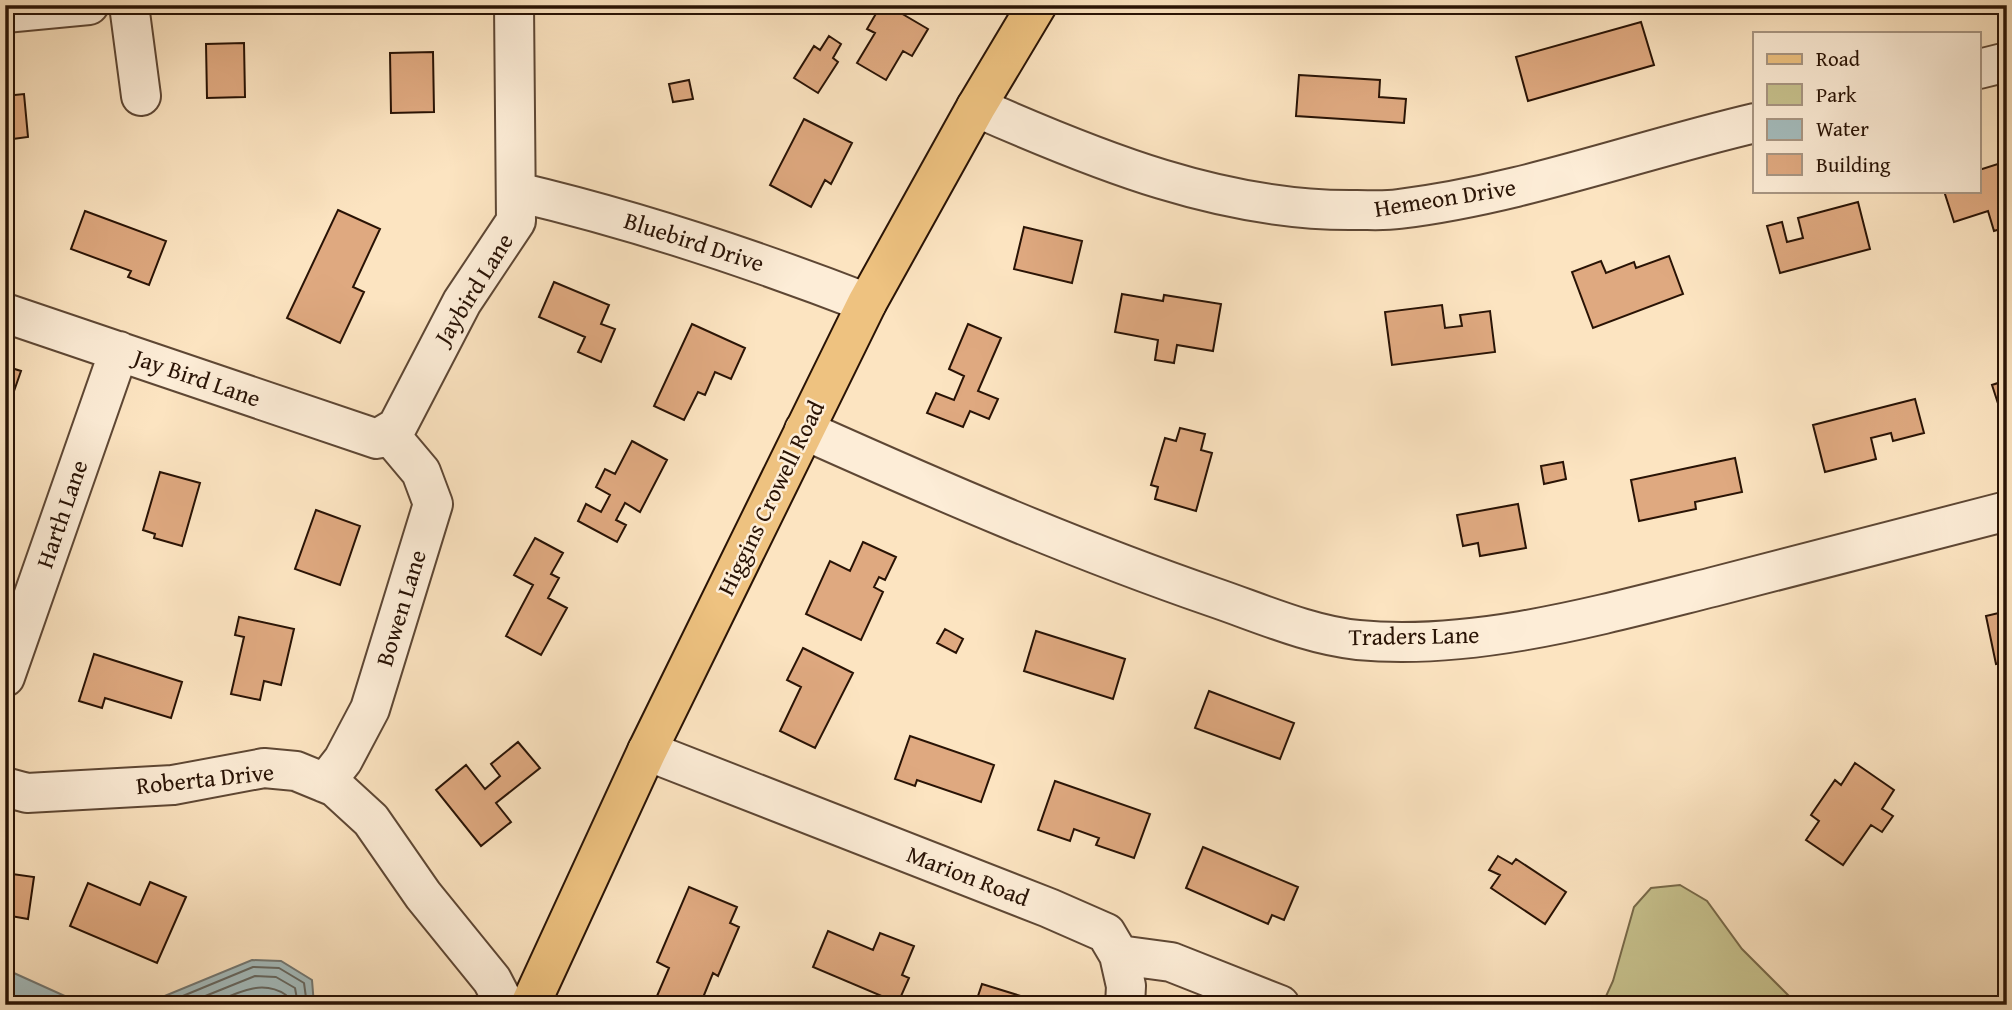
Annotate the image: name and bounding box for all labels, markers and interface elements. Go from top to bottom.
legend [1753,32,1980,192]
text: Road [1816,43,1861,74]
text: Park [1816,79,1857,110]
text: Water [1816,113,1869,144]
text: Building [1816,149,1891,180]
street label: Hemeon Drive [1372,169,1518,226]
street label: Bluebird Drive [620,202,769,281]
street label: Jaybird Lane [424,226,522,354]
street label: Jay Bird Lane [126,339,265,416]
street label: Higgins Crowell Road [708,394,833,601]
street label: Harth Lane [27,455,96,573]
street label: Bowen Lane [366,545,435,670]
street label: Traders Lane [1348,617,1480,654]
street label: Roberta Drive [134,754,276,803]
street label: Marion Road [902,836,1035,915]

